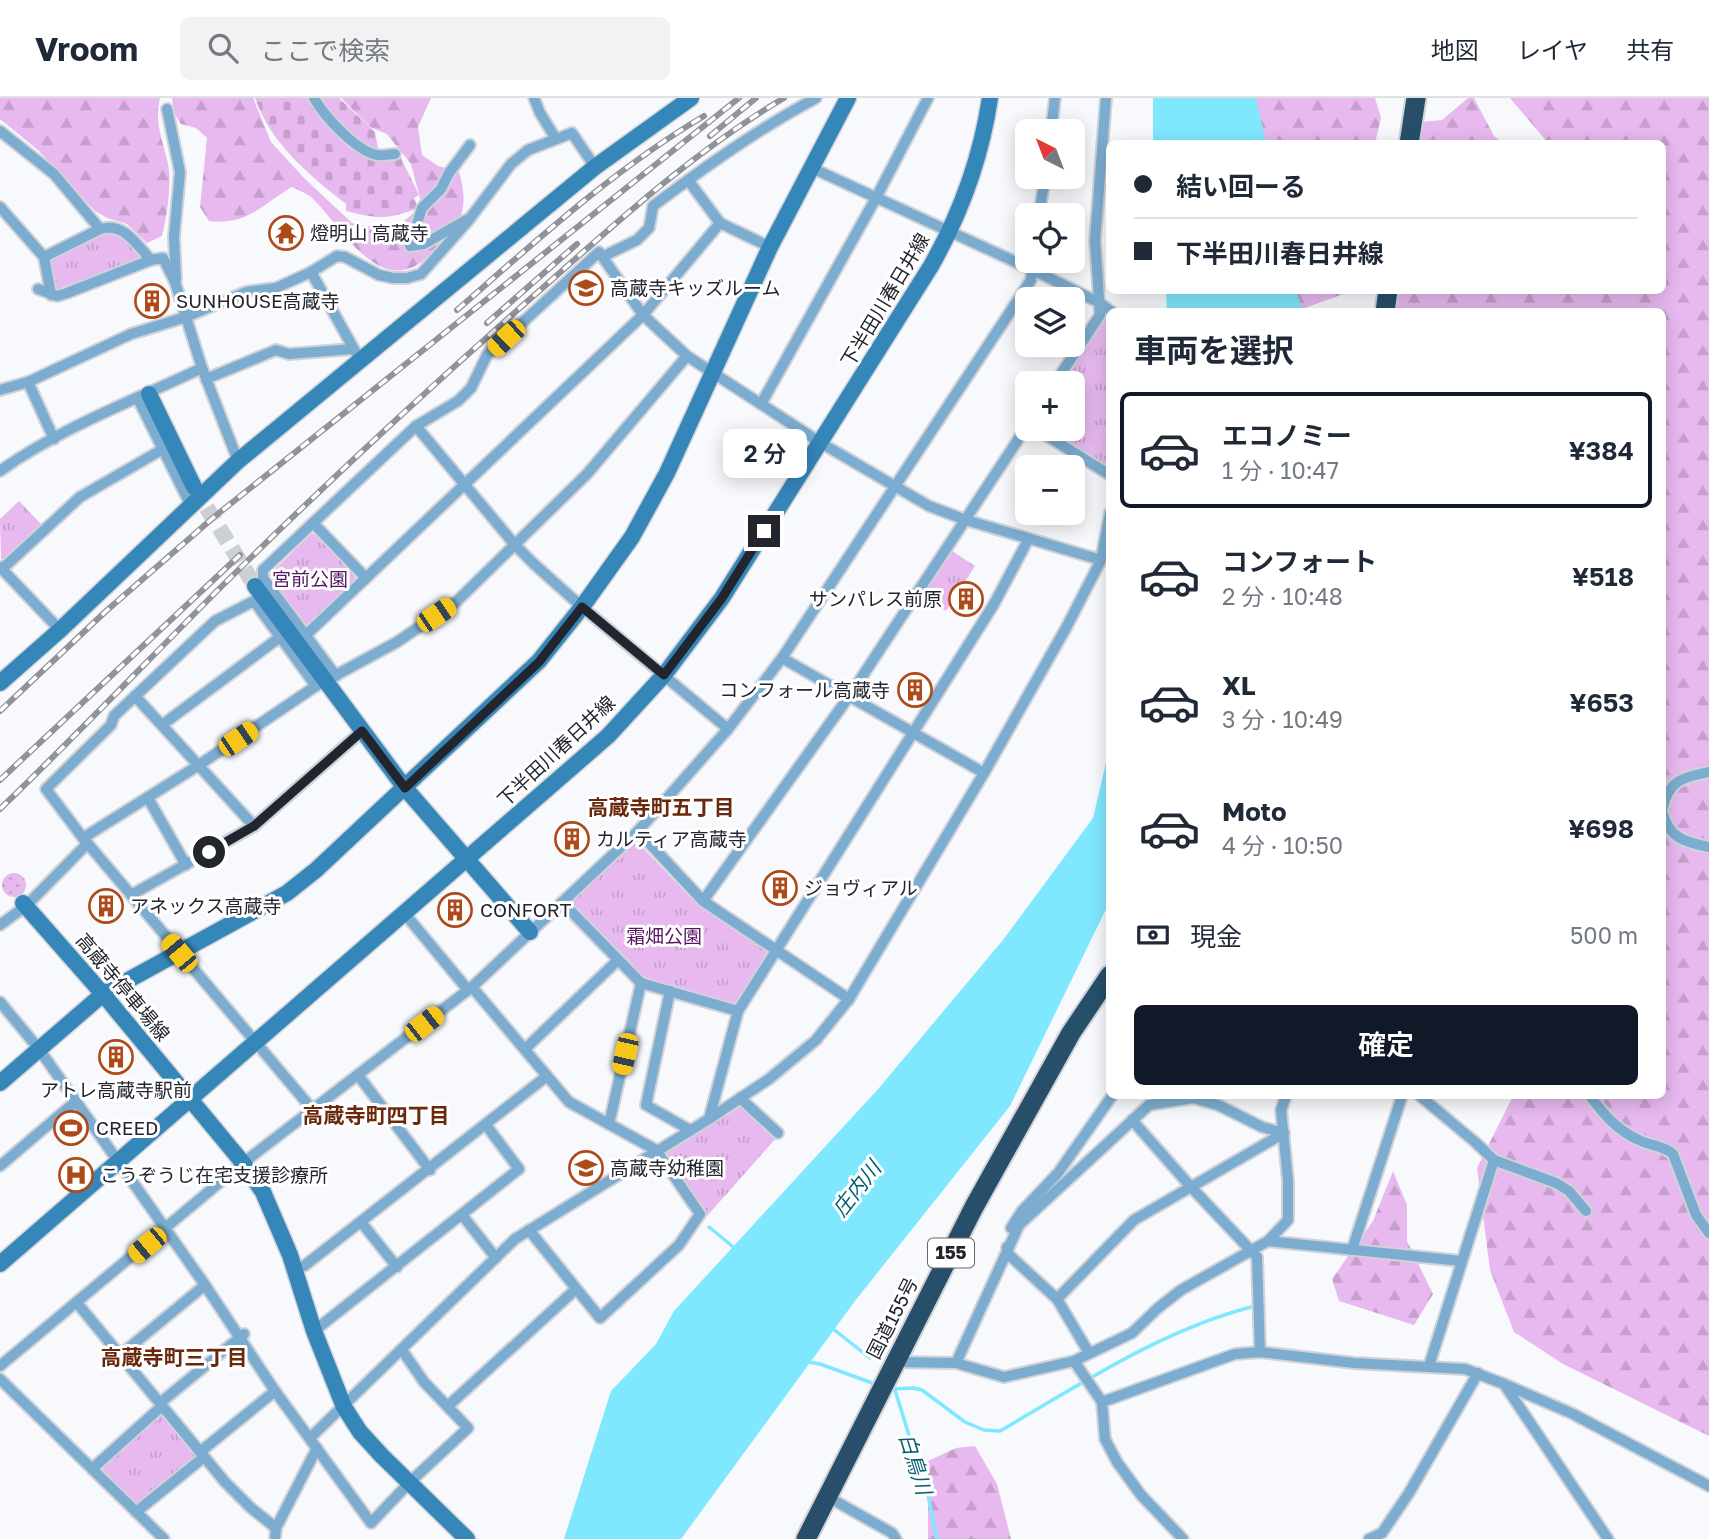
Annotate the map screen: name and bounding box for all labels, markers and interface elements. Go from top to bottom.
search box [180,17,670,80]
text: Vroom [35,29,138,68]
icon: search [204,29,242,67]
text: ここで検索 [260,35,390,66]
text: 地図 [1431,35,1479,64]
text: レイヤ [1517,35,1588,64]
text: 共有 [1626,35,1674,64]
north arrow [1015,119,1085,189]
map controls [1015,119,1085,525]
text: 結い回ーる [1176,171,1306,202]
button: locate [1015,203,1085,273]
temple icon: 燈明山 高蔵寺 [267,214,305,252]
place label: 燈明山 高蔵寺 [310,221,429,244]
street label: 下半田川春日井線 [836,229,934,371]
text: 下半田川春日井線 [1176,238,1384,269]
school or university icon: 高蔵寺キッズルーム [567,269,605,307]
place label: 高蔵寺キッズルーム [610,276,780,299]
building icon: SUNHOUSE高蔵寺 [133,282,171,320]
button: layers [1015,287,1085,357]
place label: SUNHOUSE高蔵寺 [176,289,340,312]
car [484,316,529,360]
text: 車両を選択 [1134,331,1294,369]
button: + [1015,371,1085,441]
icon: car [1138,419,1201,482]
text: エコノミー [1222,420,1352,451]
callout: 2 分 [722,430,806,478]
text: ¥384 [1569,435,1634,466]
text: 2 分 [744,439,786,467]
button: − [1015,455,1085,525]
text: 1 分 · 10:47 [1222,456,1339,484]
route end [748,515,780,547]
icon: car [1138,545,1201,608]
text: コンフォート [1222,546,1377,577]
text: ¥518 [1572,561,1634,592]
park label: 宮前公園 [272,567,348,590]
building icon: サンパレス前原 [947,580,985,618]
text: 2 分 · 10:48 [1222,582,1343,610]
place label: サンパレス前原 [809,587,942,610]
car [413,595,460,635]
text: XL [1222,670,1256,701]
building icon: コンフォール高蔵寺 [896,671,934,709]
icon: car [1138,671,1201,734]
place label: コンフォール高蔵寺 [720,678,890,701]
text: ¥653 [1570,687,1634,718]
street label: 下半田川春日井線 [492,690,619,811]
text: 3 分 · 10:49 [1222,705,1343,733]
car [215,719,262,759]
district label: 高蔵寺町五丁目 [588,794,735,820]
text: Moto [1222,796,1287,827]
icon: car [1138,797,1201,860]
text: ¥698 [1568,813,1634,844]
building icon: カルティア高蔵寺 [553,820,591,858]
place label: カルティア高蔵寺 [596,827,747,850]
text: 4 分 · 10:50 [1222,831,1343,859]
route start [193,836,225,868]
building icon: ジョヴィアル [761,869,799,907]
place label: ジョヴィアル [804,876,918,899]
building icon: アネックス高蔵寺 [87,887,125,925]
building icon: CONFORT [436,891,474,929]
place label: アネックス高蔵寺 [130,894,281,917]
place label: CONFORT [480,898,571,921]
icon: cash [1134,916,1172,954]
text: 現金 [1190,921,1242,952]
text: 500 m [1570,921,1638,949]
park label: 霜畑公園 [626,924,702,947]
street label: 高蔵寺停車場線 [72,928,175,1045]
car [158,930,201,976]
car [401,1003,448,1045]
button: 確定 [1134,1005,1638,1085]
car [611,1031,640,1077]
building icon: アトレ高蔵寺駅前 [97,1038,135,1076]
place label: アトレ高蔵寺駅前 [40,1078,192,1101]
district label: 高蔵寺町四丁目 [303,1102,450,1128]
sports icon: CREED [52,1109,90,1147]
place label: CREED [96,1116,158,1139]
school or university icon: 高蔵寺幼稚園 [567,1149,605,1187]
water label: 庄内川 [827,1154,887,1221]
hospital icon: こうぞうじ在宅支援診療所 [57,1156,95,1194]
place label: 高蔵寺幼稚園 [610,1156,724,1179]
place label: こうぞうじ在宅支援診療所 [100,1163,328,1186]
car [125,1223,170,1267]
road number: 155 [928,1238,974,1268]
street label: 国道155号 [861,1273,922,1362]
district label: 高蔵寺町三丁目 [101,1344,248,1370]
water label: 白鳥川 [894,1430,938,1500]

